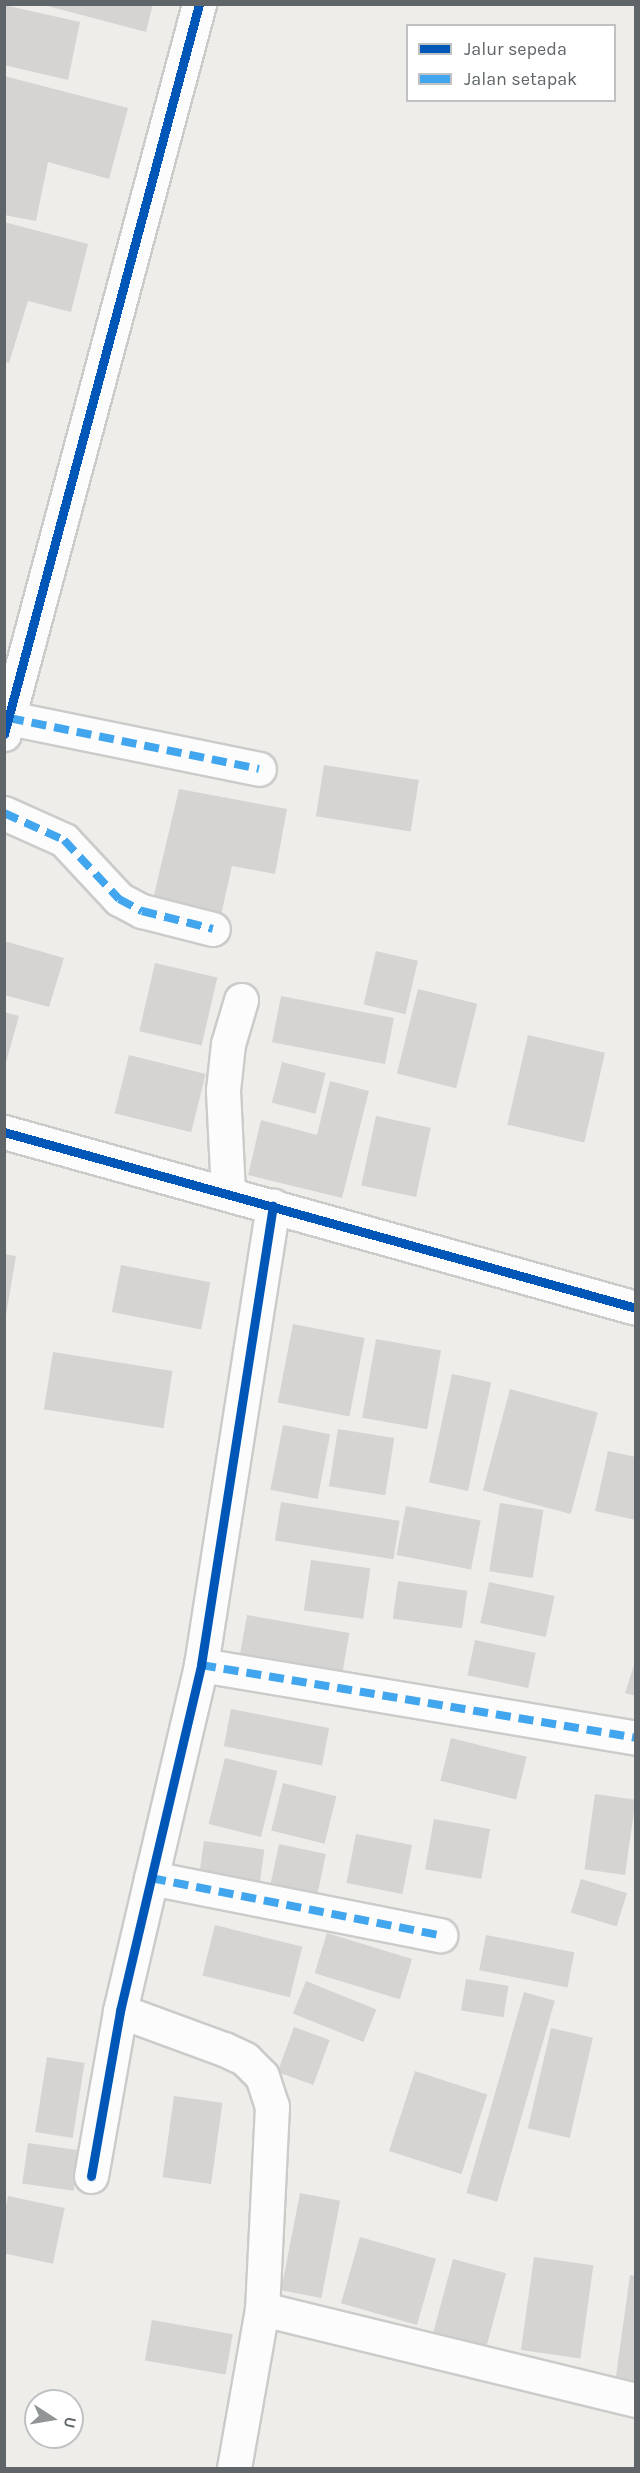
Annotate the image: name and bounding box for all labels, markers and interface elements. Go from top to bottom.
legend [406,24,616,102]
text: Jalur sepeda [464,38,567,60]
text: Jalan setapak [464,68,577,90]
north arrow [24,2389,84,2449]
text: U [60,2415,81,2430]

